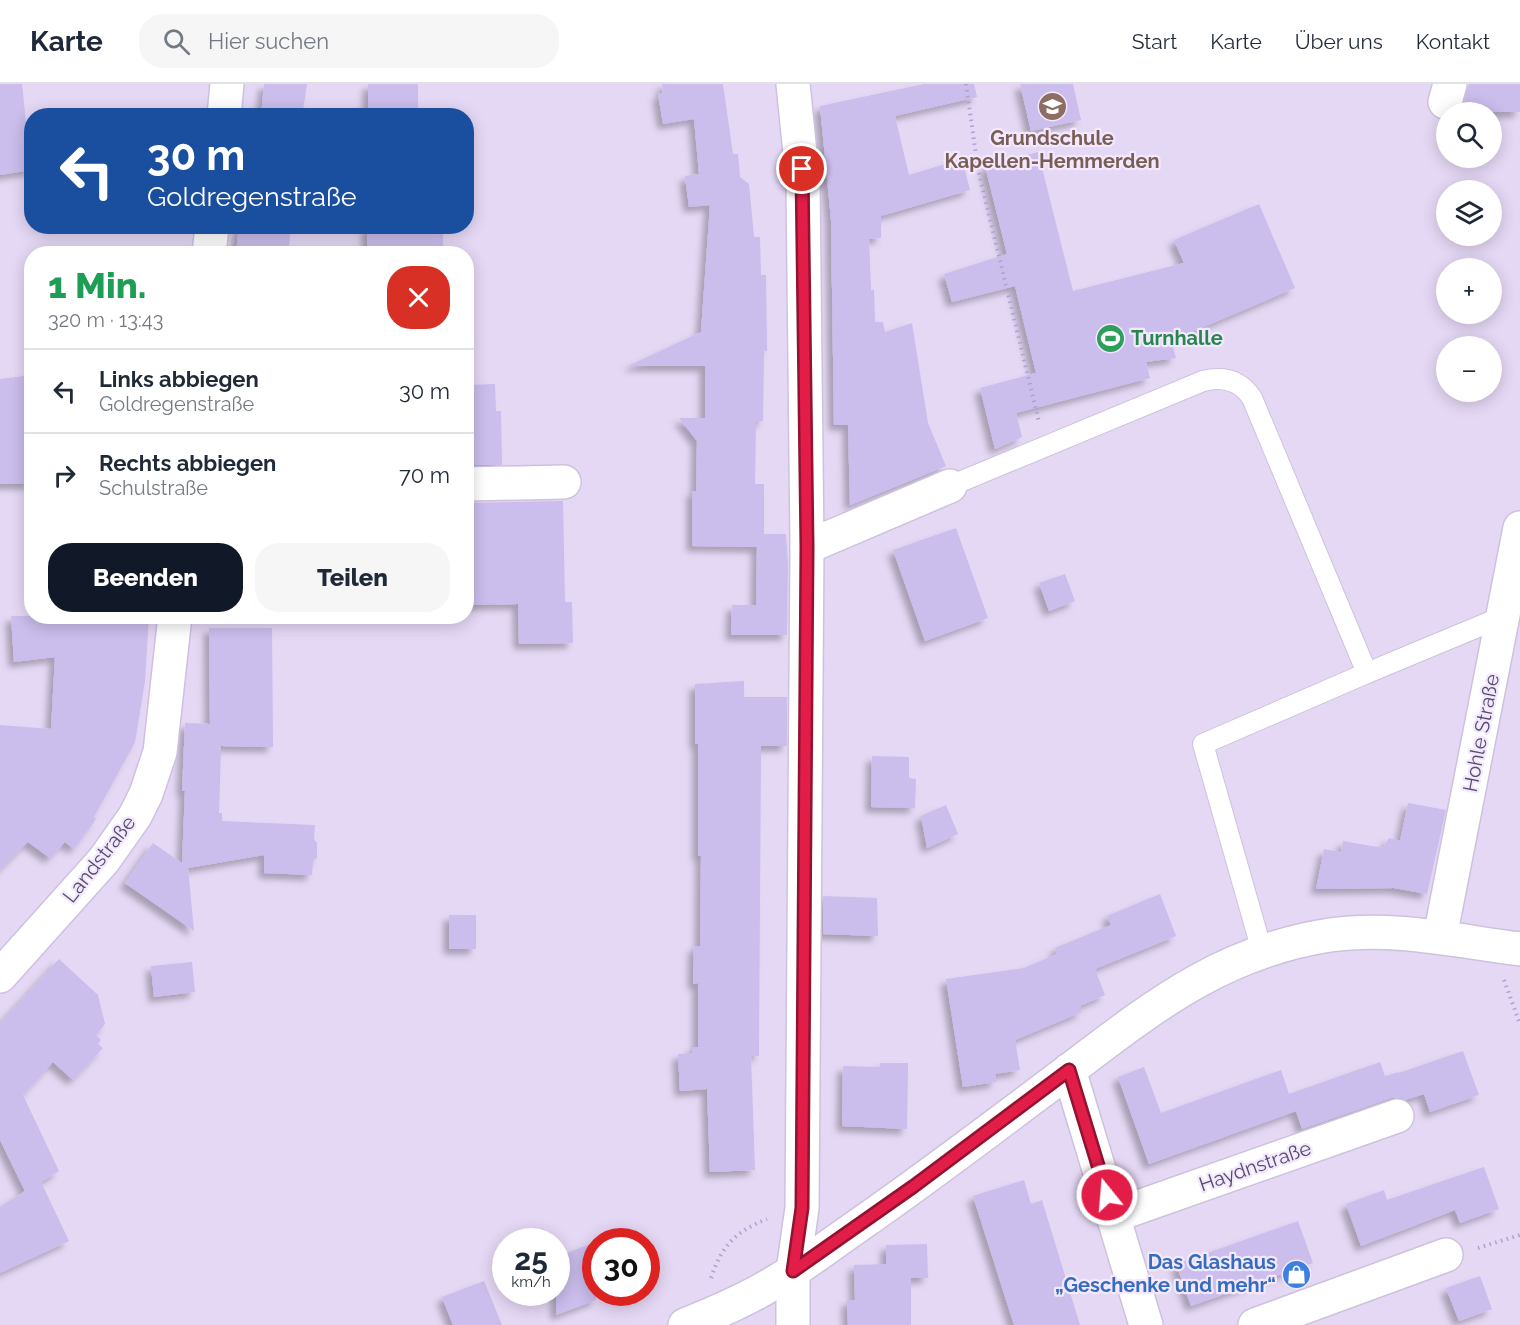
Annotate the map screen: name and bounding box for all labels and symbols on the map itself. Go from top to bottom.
school or university icon: Grundschule Kapellen-Hemmerden [1036,91,1068,123]
place label: Grundschule Kapellen-Hemmerden [944,126,1160,173]
pin [776,143,827,194]
sports icon: Turnhalle [1094,322,1126,354]
place label: Turnhalle [1131,326,1223,350]
street label: Hohle Straße [1458,672,1504,794]
street label: Landstraße [58,811,141,907]
street label: Haydnstraße [1196,1136,1314,1196]
position arrow [1075,1163,1139,1227]
speed limit sign: 30 [582,1228,660,1306]
place label: Das Glashaus „Geschenke und mehr“ [1055,1250,1276,1297]
shop icon: Das Glashaus „Geschenke und mehr“ [1281,1258,1313,1290]

